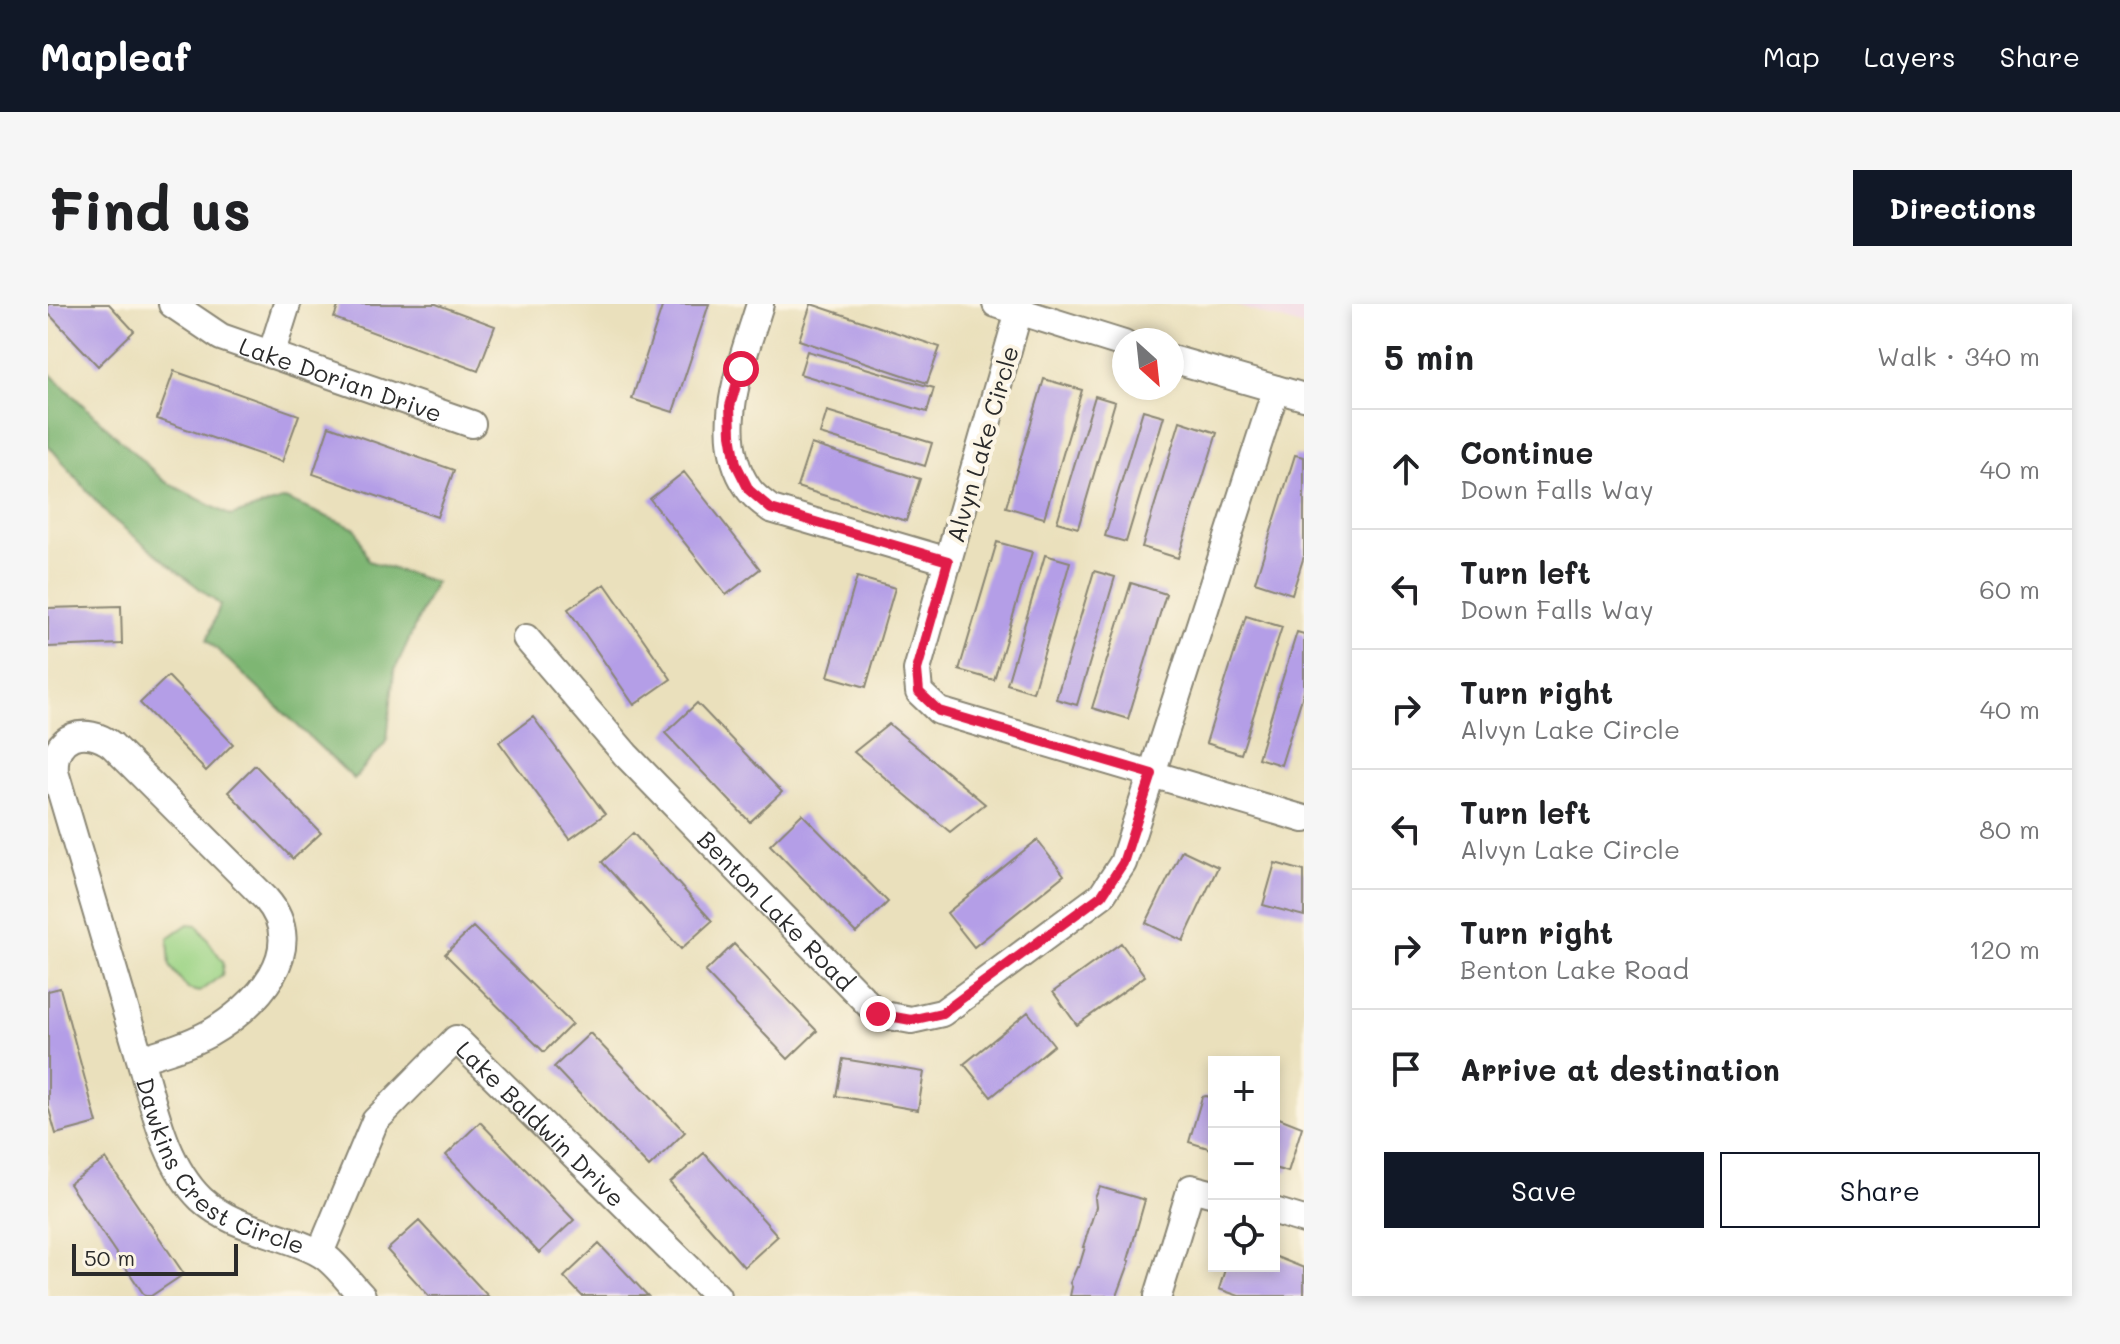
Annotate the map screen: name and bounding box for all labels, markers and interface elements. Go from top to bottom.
text: Mapleaf [40,31,191,81]
text: Map [1763,38,1820,74]
text: Layers [1864,38,1956,74]
text: Share [2000,38,2080,74]
button: Directions [1853,170,2072,246]
text: Find us [48,172,251,245]
north arrow [1112,328,1184,400]
street label: Lake Dorian Drive [235,329,446,428]
text: 5 min [1384,334,1474,379]
text: Walk · 340 m [1877,339,2040,373]
street label: Alvyn Lake Circle [939,342,1025,546]
route start [723,351,759,387]
text: Continue [1460,432,1593,472]
icon: ahead [1384,447,1428,491]
text: 40 m [1980,452,2040,486]
text: Down Falls Way [1460,472,1654,506]
text: Turn left [1460,552,1591,592]
icon: left [1384,567,1428,611]
text: 60 m [1979,572,2040,606]
text: Down Falls Way [1460,592,1654,626]
text: Turn right [1460,672,1613,712]
icon: right [1384,687,1428,731]
text: 40 m [1980,692,2040,726]
text: Alvyn Lake Circle [1460,712,1680,746]
text: Turn left [1460,792,1591,832]
icon: left [1384,807,1428,851]
text: 80 m [1979,812,2040,846]
street label: Benton Lake Road [692,823,862,996]
text: Alvyn Lake Circle [1460,832,1680,866]
text: Turn right [1460,912,1613,952]
icon: right [1384,927,1428,971]
text: 120 m [1969,932,2040,966]
text: Benton Lake Road [1460,952,1689,986]
route end [860,996,896,1032]
street label: Lake Baldwin Drive [450,1033,632,1213]
icon: arrive [1384,1047,1428,1091]
text: Arrive at destination [1460,1049,1780,1089]
map controls [1208,1056,1280,1272]
button: + [1208,1056,1280,1128]
street label: Dawkins Crest Circle [130,1074,309,1260]
button: − [1208,1128,1280,1200]
button: Save [1384,1152,1704,1228]
button: Share [1720,1152,2040,1228]
button: locate [1208,1200,1280,1272]
scale bar [72,1240,238,1276]
text: 50 m [84,1243,135,1272]

